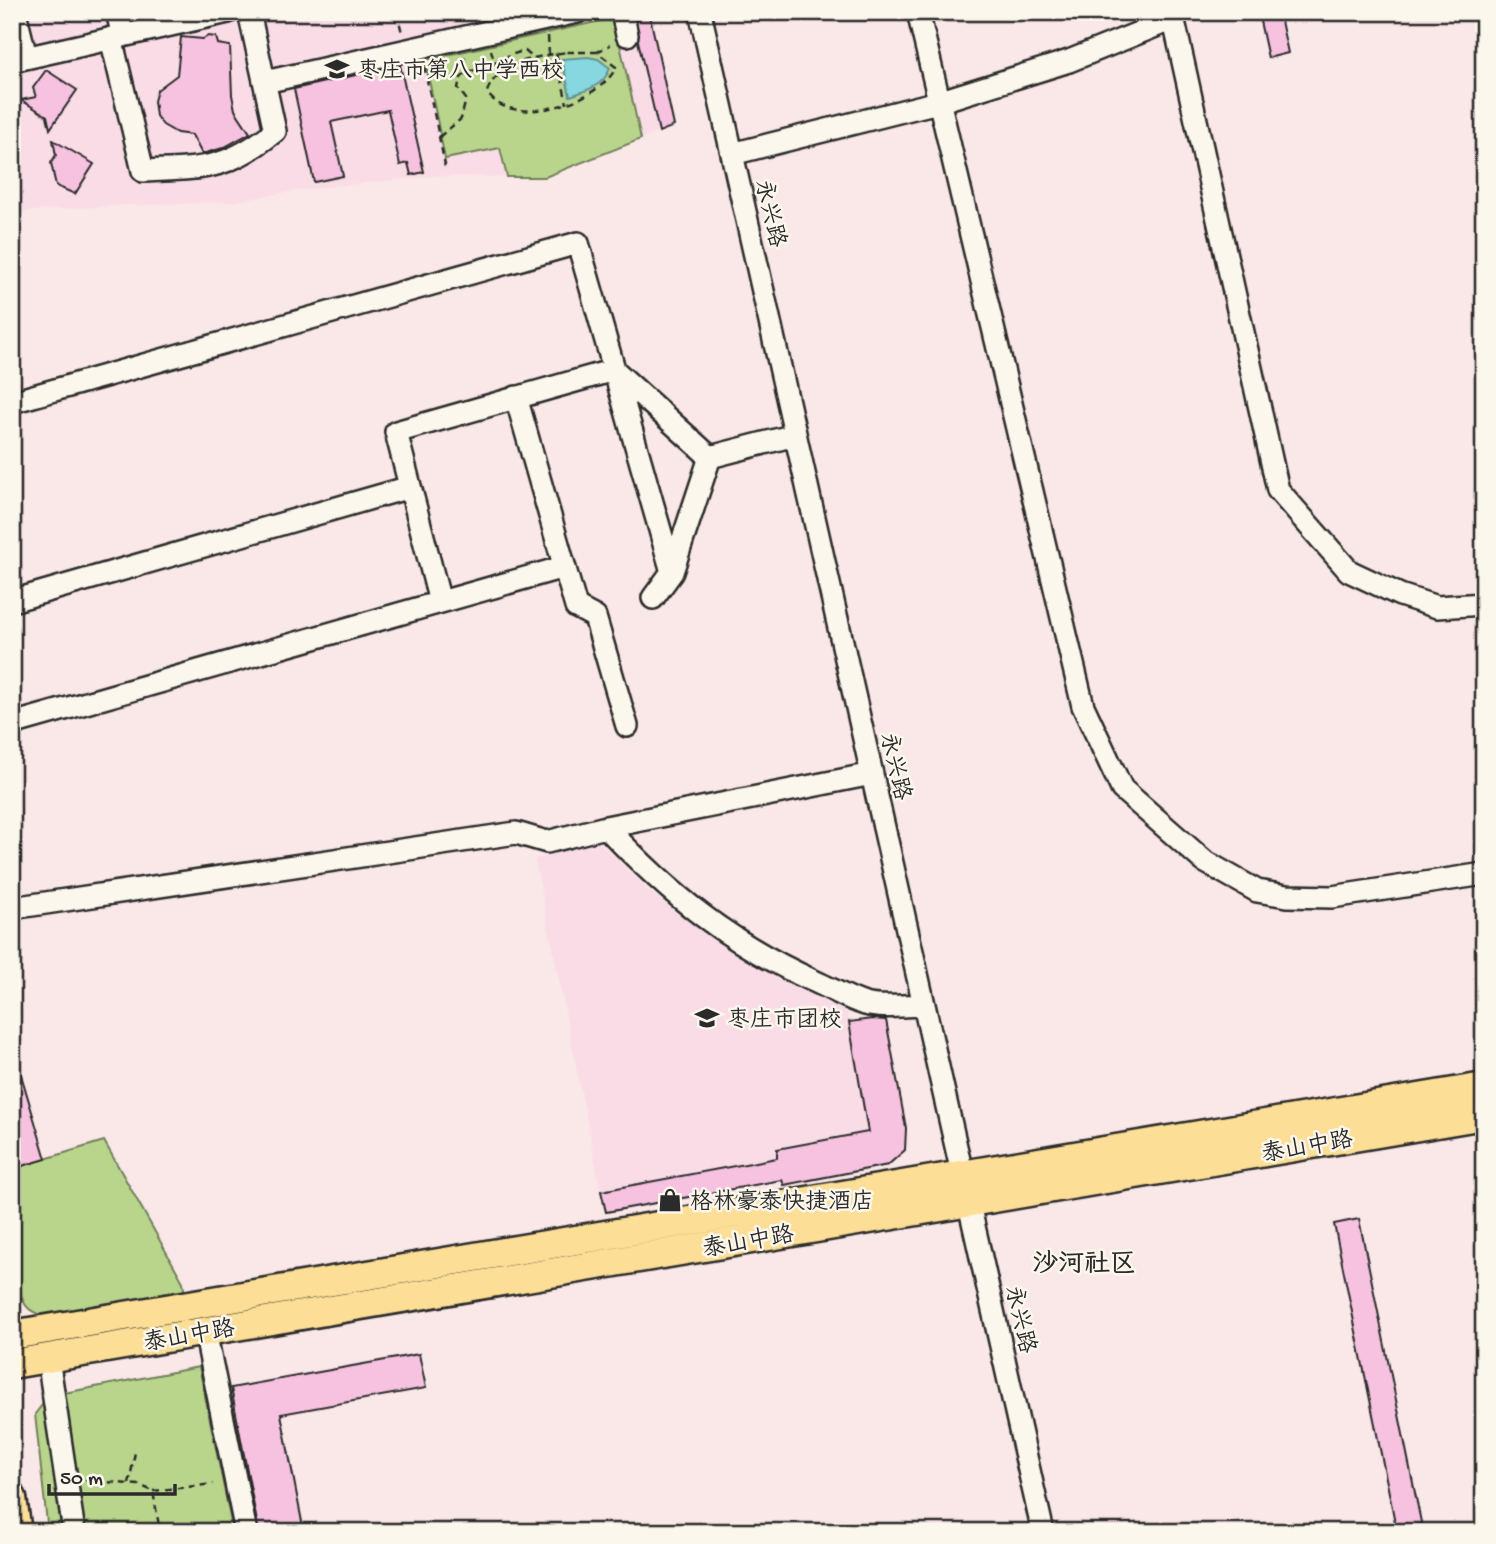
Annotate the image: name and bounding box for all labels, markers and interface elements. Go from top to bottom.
school or university icon: 枣庄市第八中学西校 [323,55,351,83]
place label: 枣庄市第八中学西校 [357,58,564,86]
street label: 永兴路 [748,177,790,250]
street label: 永兴路 [873,730,915,803]
school or university icon: 枣庄市团校 [693,1004,721,1032]
place label: 枣庄市团校 [727,1007,842,1035]
street label: 泰山中路 [1260,1125,1355,1170]
shop icon: 格林豪泰快捷酒店 [656,1186,684,1214]
place label: 格林豪泰快捷酒店 [690,1188,874,1217]
street label: 泰山中路 [701,1220,796,1265]
district label: 沙河社区 [1032,1249,1136,1282]
street label: 永兴路 [998,1283,1040,1356]
street label: 泰山中路 [142,1314,237,1359]
scale bar [49,1453,175,1497]
text: 50 m [60,1468,103,1493]

